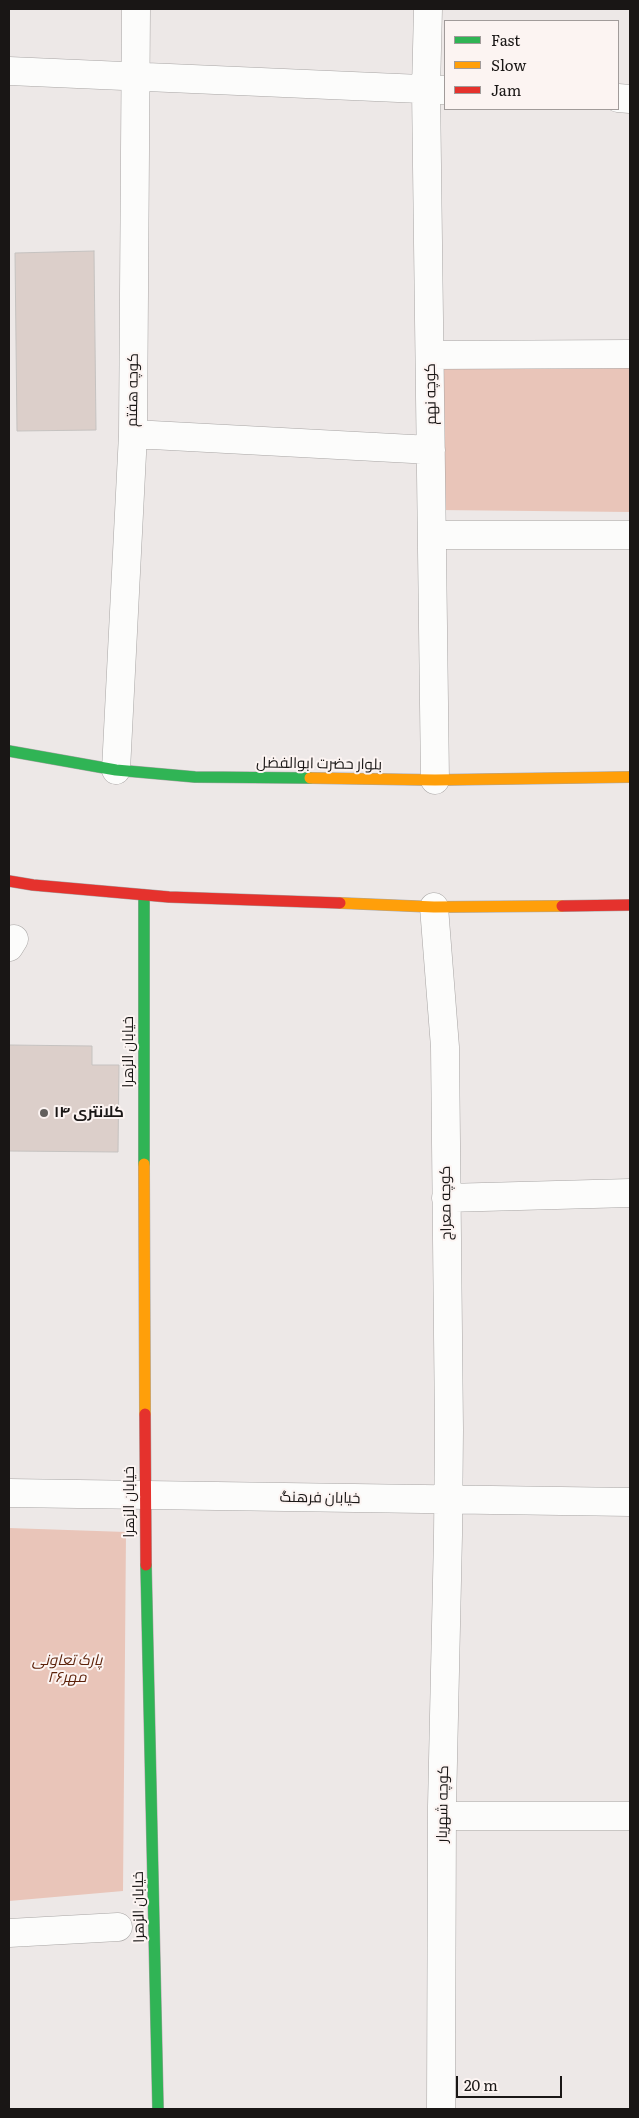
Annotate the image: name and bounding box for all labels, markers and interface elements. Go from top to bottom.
legend [444,20,619,110]
text: Fast [491,28,520,51]
text: Slow [491,53,526,76]
text: Jam [491,78,521,101]
street label: کوچه هفتم [123,353,143,427]
street label: کوچه نهم [421,363,441,425]
street label: بلوار حضرت ابوالفضل [256,754,382,774]
street label: خیابان الزهرا [120,1016,138,1088]
place label: کلانتری ۱۴ [54,1104,124,1122]
marker: کلانتری ۱۴ [38,1107,50,1119]
street label: کوچه معراج [436,1166,456,1240]
street label: خیابان الزهرا [121,1466,139,1538]
street label: خیابان فرهنگ [279,1488,361,1508]
park label: پارک تعاونی مهر۲۶ [32,1652,102,1687]
street label: کوچه شهریار [433,1765,453,1843]
street label: خیابان الزهرا [129,1871,149,1943]
scale bar [459,2066,565,2098]
text: 20 m [464,2073,498,2096]

